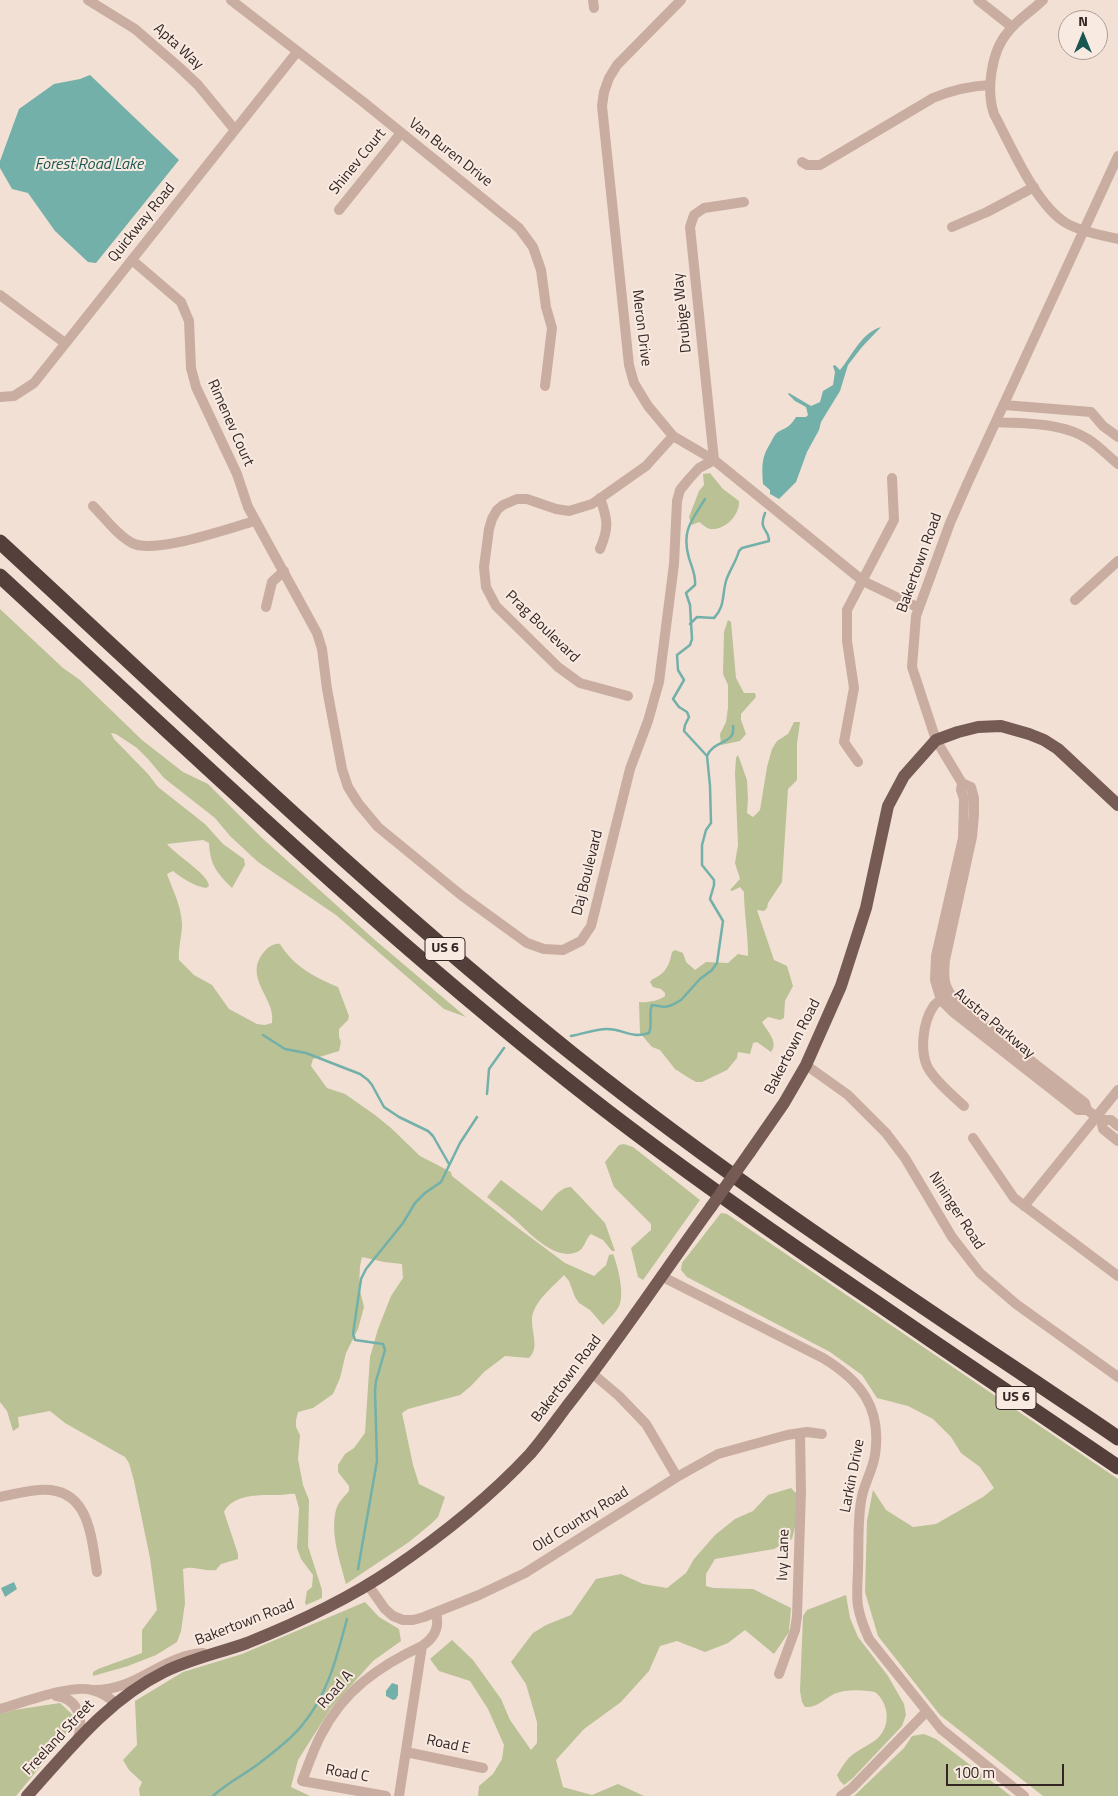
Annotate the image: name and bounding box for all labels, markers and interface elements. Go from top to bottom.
north arrow [1058,10,1108,60]
text: N [1078,10,1088,31]
street label: Apta Way [149,20,207,74]
street label: Van Buren Drive [405,115,495,191]
street label: Shinev Court [326,125,390,199]
water label: Forest Road Lake [35,155,143,175]
street label: Quickway Road [105,180,179,266]
street label: Drubige Way [670,272,696,354]
street label: Meron Drive [627,289,655,367]
street label: Rimenev Court [203,377,257,469]
street label: Bakertown Road [894,511,946,615]
street label: Prag Boulevard [501,587,583,667]
street label: Daj Boulevard [569,828,607,918]
road number: US 6 [425,938,465,961]
street label: Austra Parkway [950,985,1038,1063]
street label: Bakertown Road [761,996,825,1098]
street label: Nininger Road [924,1169,988,1253]
street label: Bakertown Road [528,1332,606,1426]
road number: US 6 [996,1386,1036,1410]
street label: Larkin Drive [837,1438,869,1514]
street label: Old Country Road [530,1483,632,1557]
street label: Ivy Lane [774,1529,794,1581]
street label: Bakertown Road [193,1596,297,1650]
street label: Road A [315,1667,357,1713]
street label: Freeland Street [19,1696,99,1780]
street label: Road E [425,1732,471,1758]
scale bar [948,1754,1066,1786]
street label: Road C [324,1761,370,1787]
text: 100 m [954,1761,995,1784]

